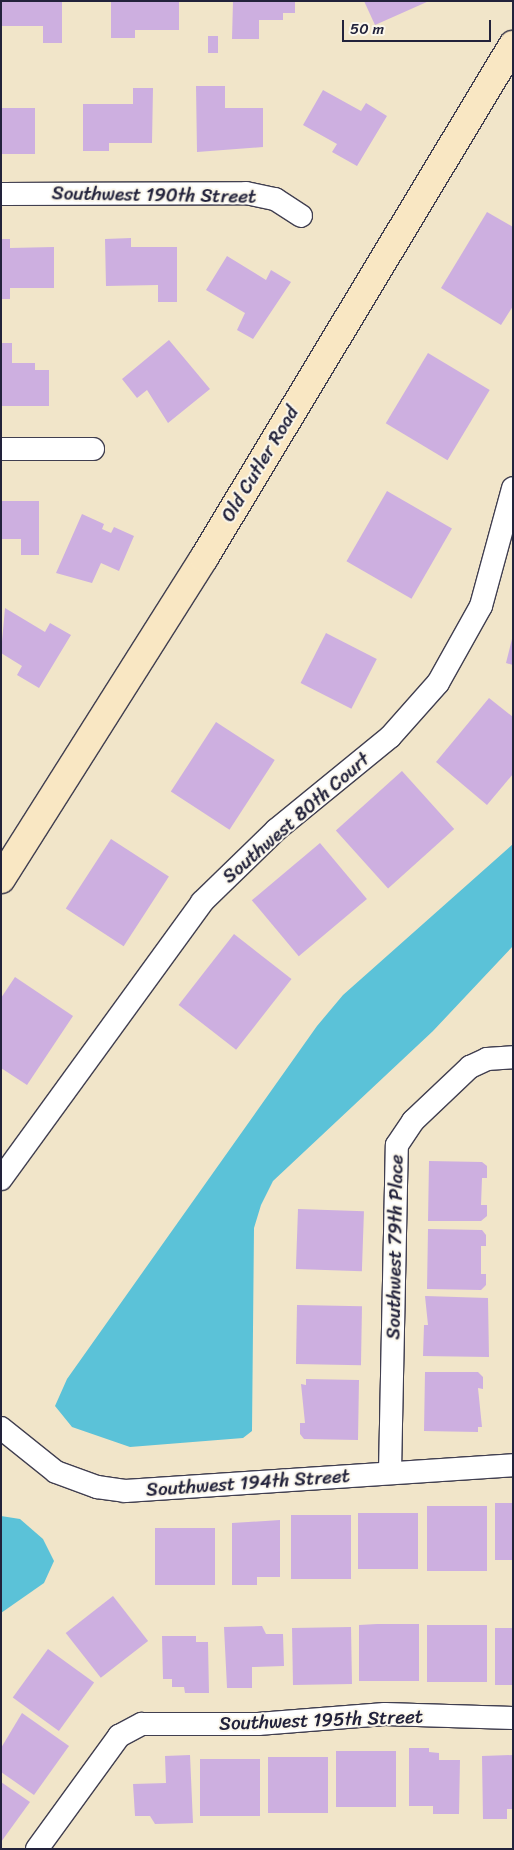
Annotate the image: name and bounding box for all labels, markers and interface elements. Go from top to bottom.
scale bar [344,10,493,42]
text: 50 m [350,16,384,42]
street label: Southwest 190th Street [52,182,256,208]
street label: Old Cutler Road [216,402,304,526]
street label: Southwest 80th Court [217,747,375,889]
street label: Southwest 79th Place [382,1154,408,1340]
street label: Southwest 194th Street [145,1464,351,1502]
street label: Southwest 195th Street [219,1705,423,1735]

